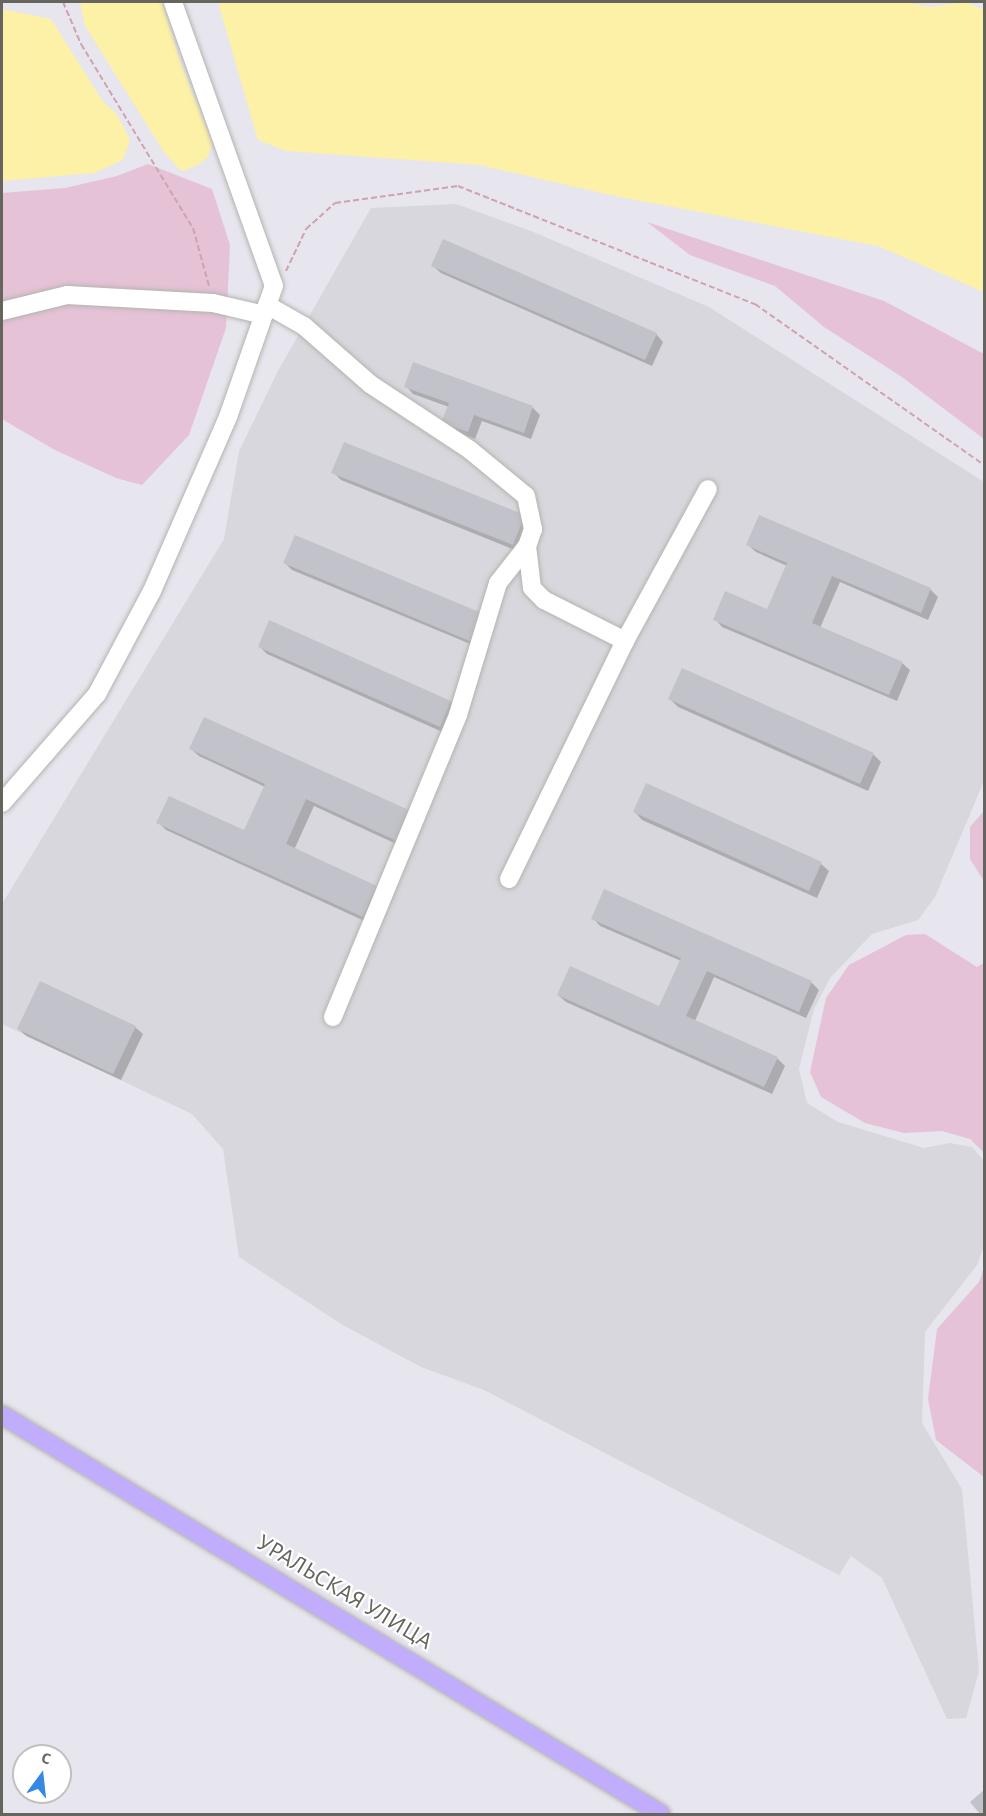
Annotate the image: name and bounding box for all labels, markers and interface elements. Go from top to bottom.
street label: УРАЛЬСКАЯ УЛИЦА [251,1529,437,1657]
north arrow [12,1744,72,1804]
text: С [40,1750,52,1767]

